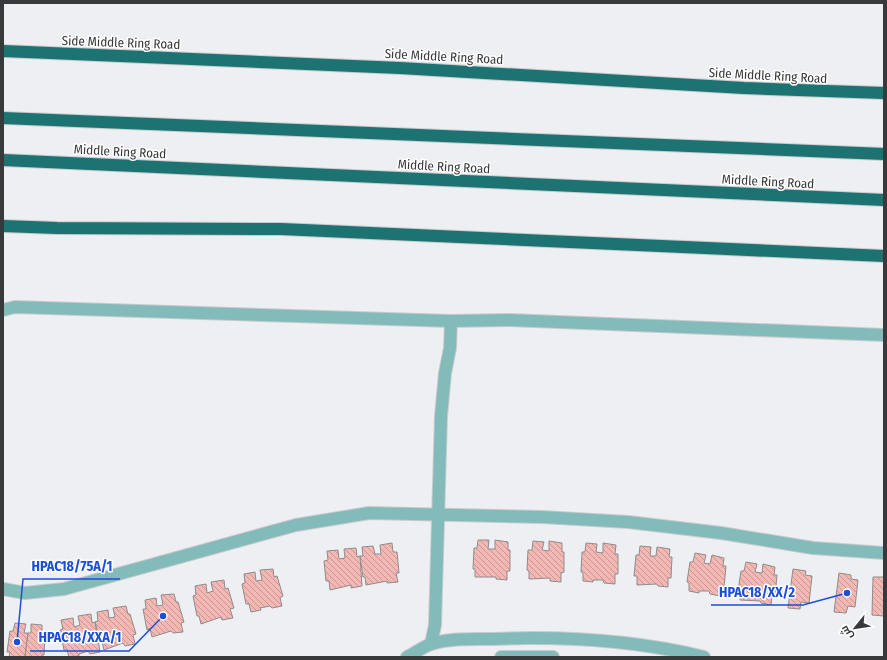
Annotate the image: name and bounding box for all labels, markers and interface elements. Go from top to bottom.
street label: Side Middle Ring Road [61,33,181,52]
street label: Side Middle Ring Road [384,46,504,67]
street label: Side Middle Ring Road [708,65,828,86]
street label: Middle Ring Road [73,142,167,161]
street label: Middle Ring Road [397,157,491,176]
street label: Middle Ring Road [721,172,815,191]
callout: HPAC18/75A/1 [23,553,120,579]
text: HPAC18/75A/1 [32,558,113,575]
callout: HPAC18/XX/2 [711,579,803,605]
text: HPAC18/XX/2 [719,584,796,601]
north arrow [835,608,875,648]
text: ش [838,623,856,642]
callout: HPAC18/XXA/1 [30,625,129,651]
text: HPAC18/XXA/1 [39,629,121,646]

